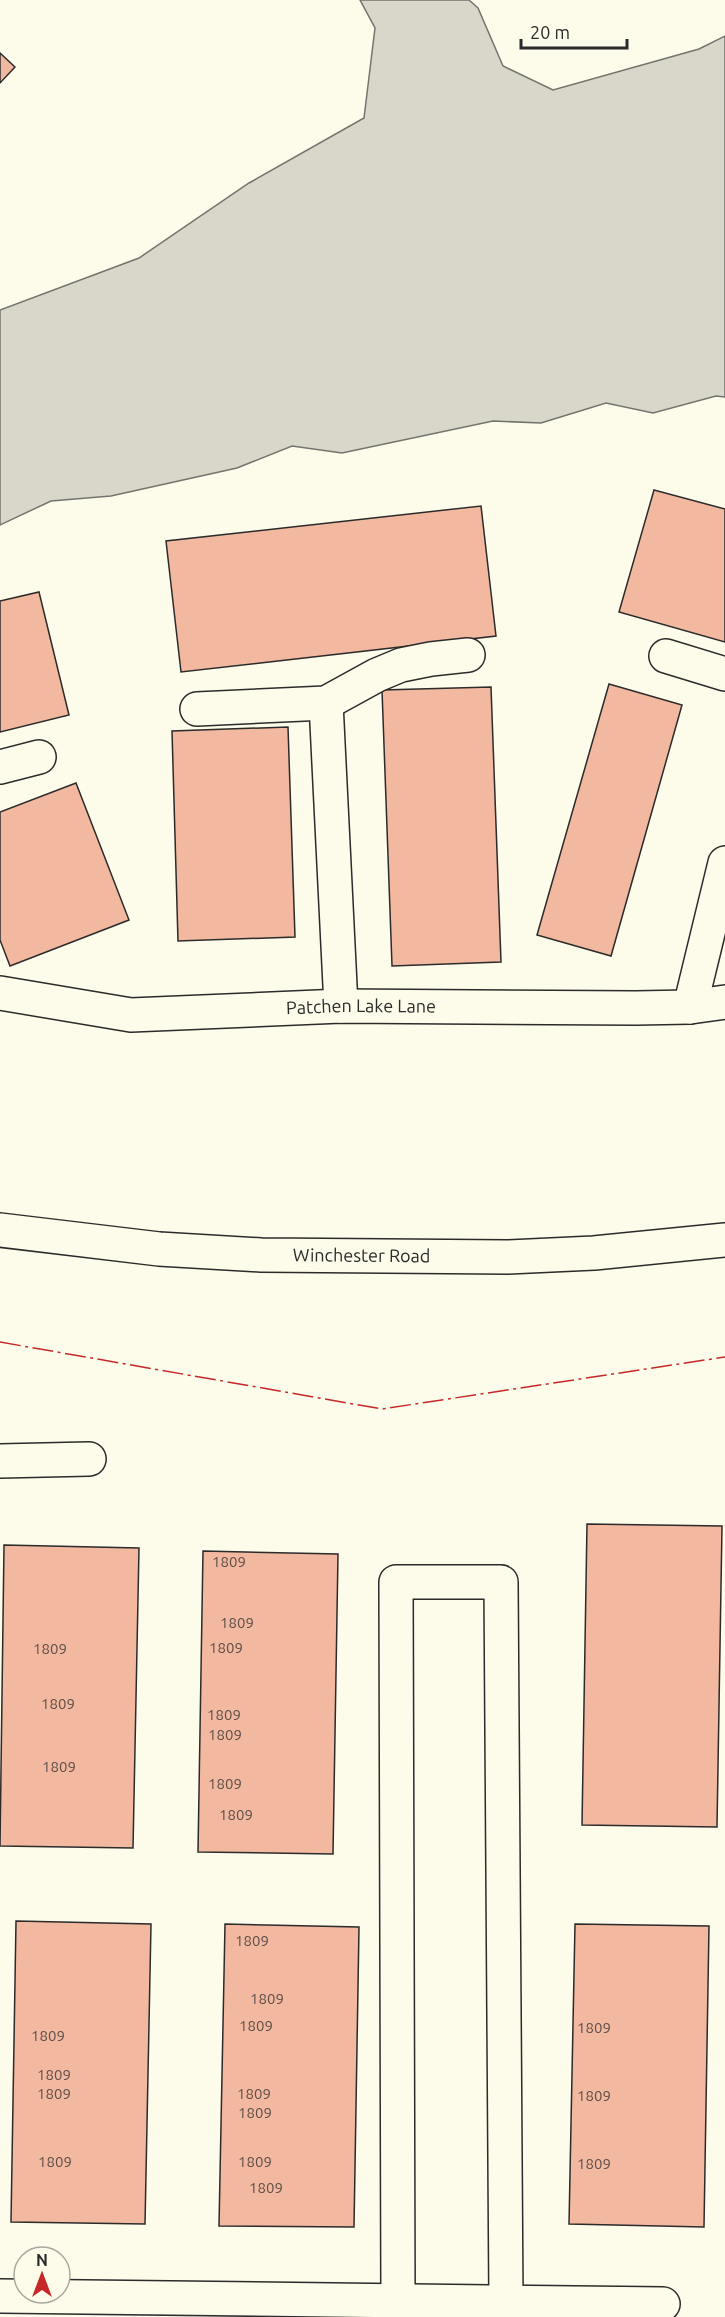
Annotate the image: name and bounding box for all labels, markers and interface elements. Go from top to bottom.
scale bar [521,12,628,50]
text: 20 m [530,22,570,42]
street label: Patchen Lake Lane [286,995,436,1017]
street label: Winchester Road [293,1244,431,1265]
house number: 1809 [212,1553,246,1570]
house number: 1809 [220,1614,254,1631]
house number: 1809 [209,1639,243,1656]
house number: 1809 [33,1640,67,1657]
house number: 1809 [41,1695,75,1712]
house number: 1809 [207,1706,241,1723]
house number: 1809 [208,1726,242,1743]
house number: 1809 [42,1758,76,1775]
house number: 1809 [208,1775,242,1792]
house number: 1809 [219,1806,253,1823]
house number: 1809 [235,1932,269,1949]
house number: 1809 [250,1990,284,2007]
house number: 1809 [239,2017,273,2034]
house number: 1809 [577,2019,611,2036]
house number: 1809 [31,2027,65,2044]
house number: 1809 [37,2066,71,2083]
house number: 1809 [37,2085,71,2102]
house number: 1809 [237,2085,271,2102]
house number: 1809 [577,2087,611,2104]
house number: 1809 [238,2104,272,2121]
house number: 1809 [38,2153,72,2170]
house number: 1809 [238,2153,272,2170]
house number: 1809 [577,2155,611,2172]
house number: 1809 [249,2179,283,2196]
north arrow [12,2245,72,2305]
text: N [36,2251,48,2269]

